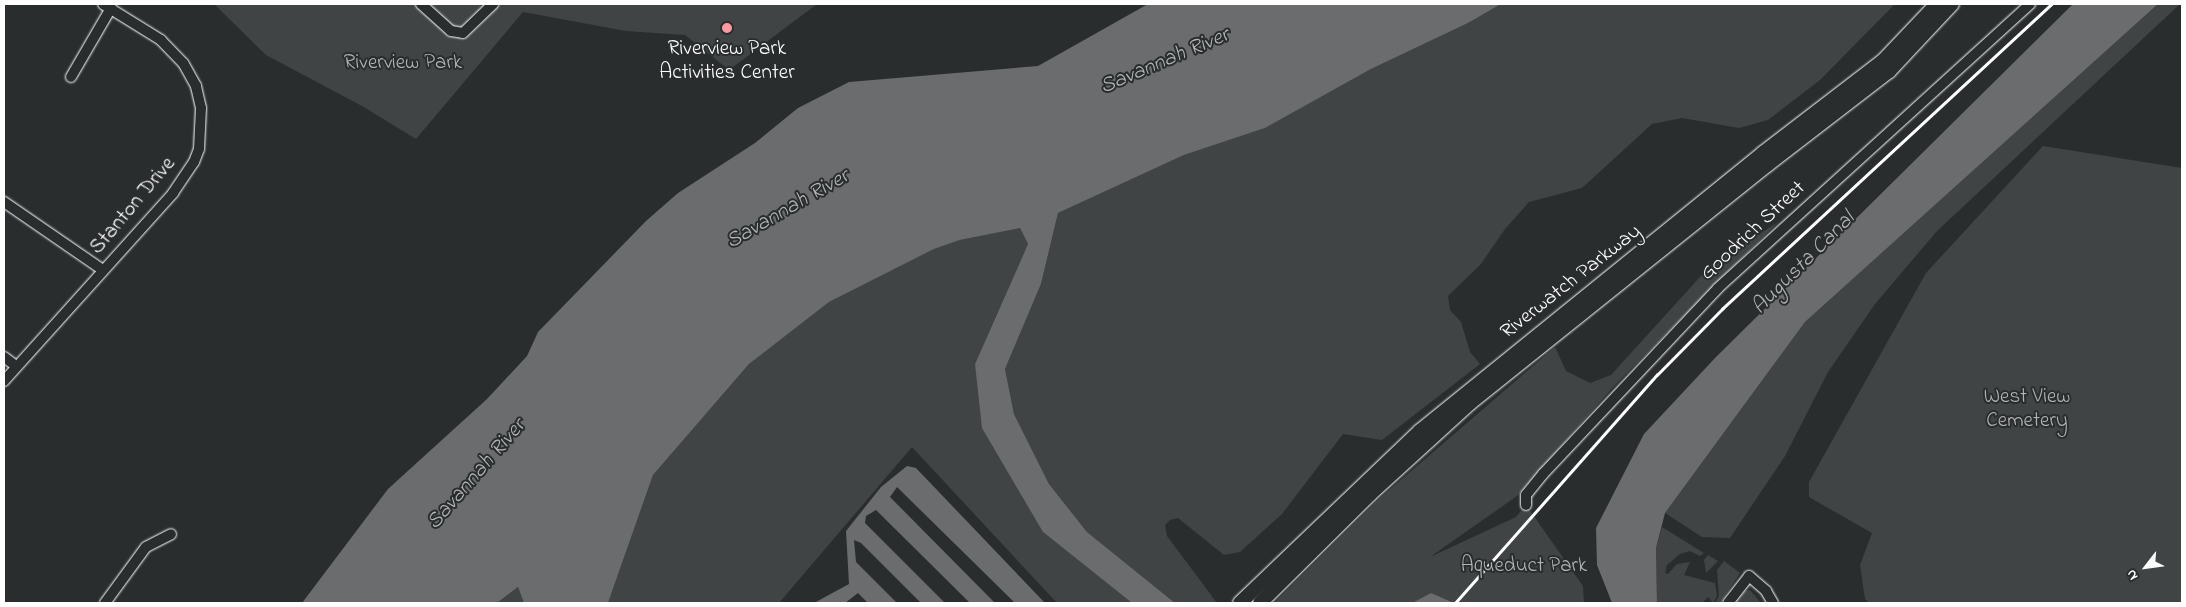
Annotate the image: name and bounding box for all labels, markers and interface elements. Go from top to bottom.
marker: Riverview Park Activities Center [721,22,733,34]
water label: Savannah River [1096,23,1234,101]
place label: Riverview Park Activities Center [659,36,795,86]
park label: Riverview Park [344,50,462,76]
street label: Stanton Drive [85,152,181,260]
water label: Savannah River [722,164,854,256]
street label: Goodrich Street [1695,176,1811,286]
water label: Augusta Canal [1747,207,1861,321]
street label: Riverwatch Parkway [1496,219,1646,345]
park label: West View Cemetery [1984,384,2070,434]
water label: Savannah River [422,414,532,536]
north arrow [2121,542,2171,592]
park label: Aqueduct Park [1461,553,1587,579]
text: N [2121,565,2144,584]

